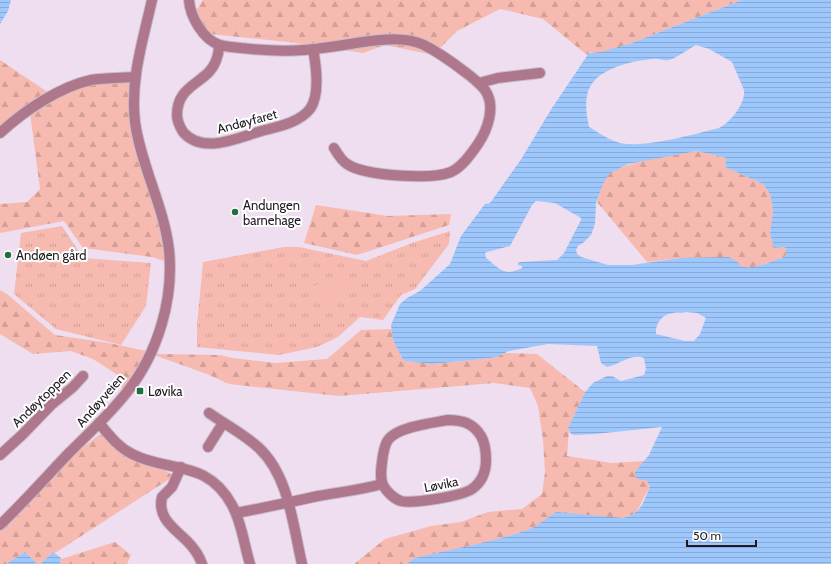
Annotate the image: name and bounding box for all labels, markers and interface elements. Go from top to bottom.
street label: Andøyfaret [215,105,279,137]
place label: Andungen barnehage [243,197,301,228]
marker: Andungen barnehage [230,207,240,217]
place label: Andøen gård [16,247,86,263]
marker: Andøen gård [3,250,13,260]
street label: Andøytoppen [8,366,74,430]
street label: Andøyveien [72,370,128,430]
place label: Løvika [148,383,183,399]
marker: Løvika [135,386,145,396]
street label: Løvika [423,473,460,495]
scale bar [687,522,756,548]
text: 50 m [693,528,721,543]

